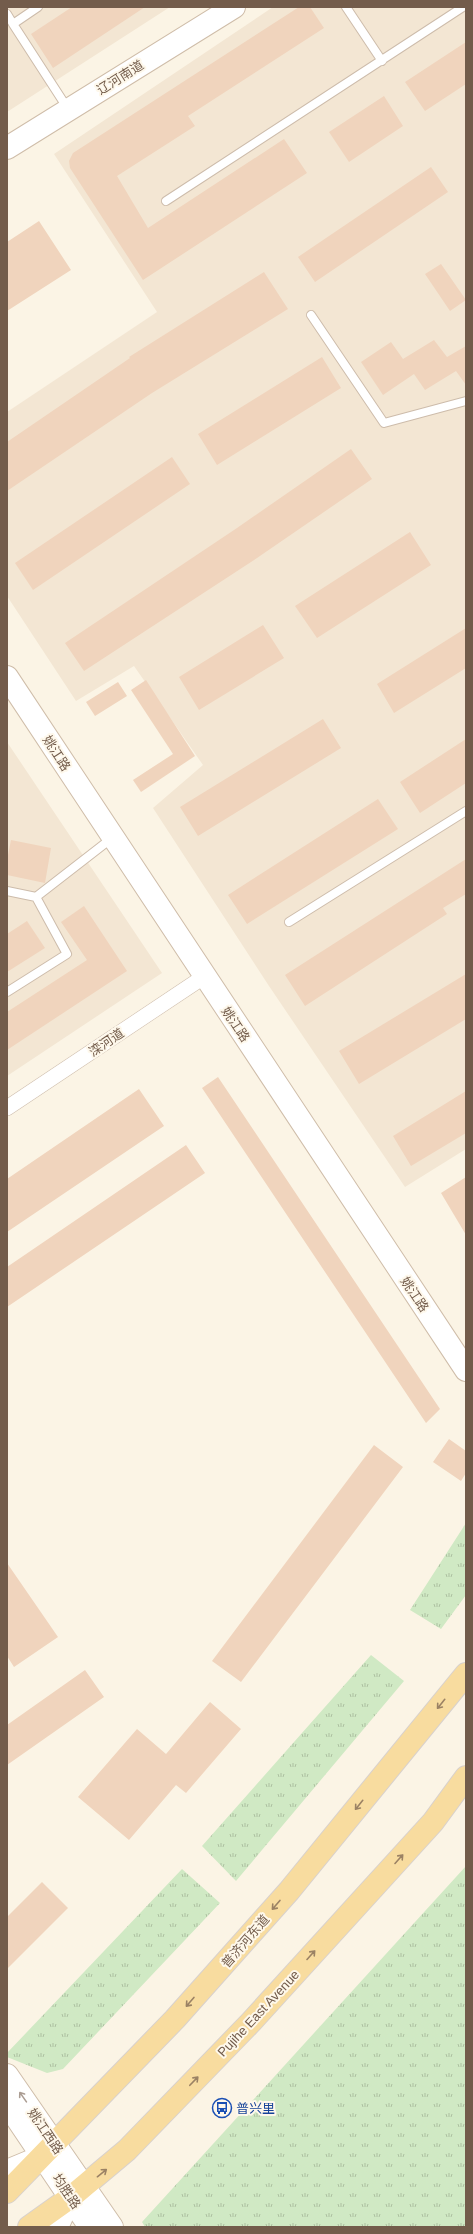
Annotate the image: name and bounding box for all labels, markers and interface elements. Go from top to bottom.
street label: 辽河南道 [94,57,146,98]
street label: 姚江路 [40,733,73,774]
street label: 姚江路 [218,1004,253,1045]
street label: 滦河道 [86,1025,127,1060]
street label: 姚江路 [397,1274,432,1315]
one-way arrow [437,1699,446,1709]
one-way arrow [355,1799,364,1810]
one-way arrow [394,1854,403,1865]
one-way arrow [272,1900,281,1910]
street label: 普济河东道 [218,1912,272,1971]
one-way arrow [306,1951,315,1961]
street label: Pujihe East Avenue [215,1967,302,2060]
one-way arrow [186,1997,195,2008]
one-way arrow [189,2076,198,2086]
one-way arrow [19,2092,27,2103]
bus stop icon: 普兴里 [211,2097,233,2119]
place label: 普兴里 [236,2101,275,2116]
street label: 姚江西路 [25,2106,66,2157]
one-way arrow [96,2168,107,2177]
street label: 均胜路 [49,2171,84,2212]

